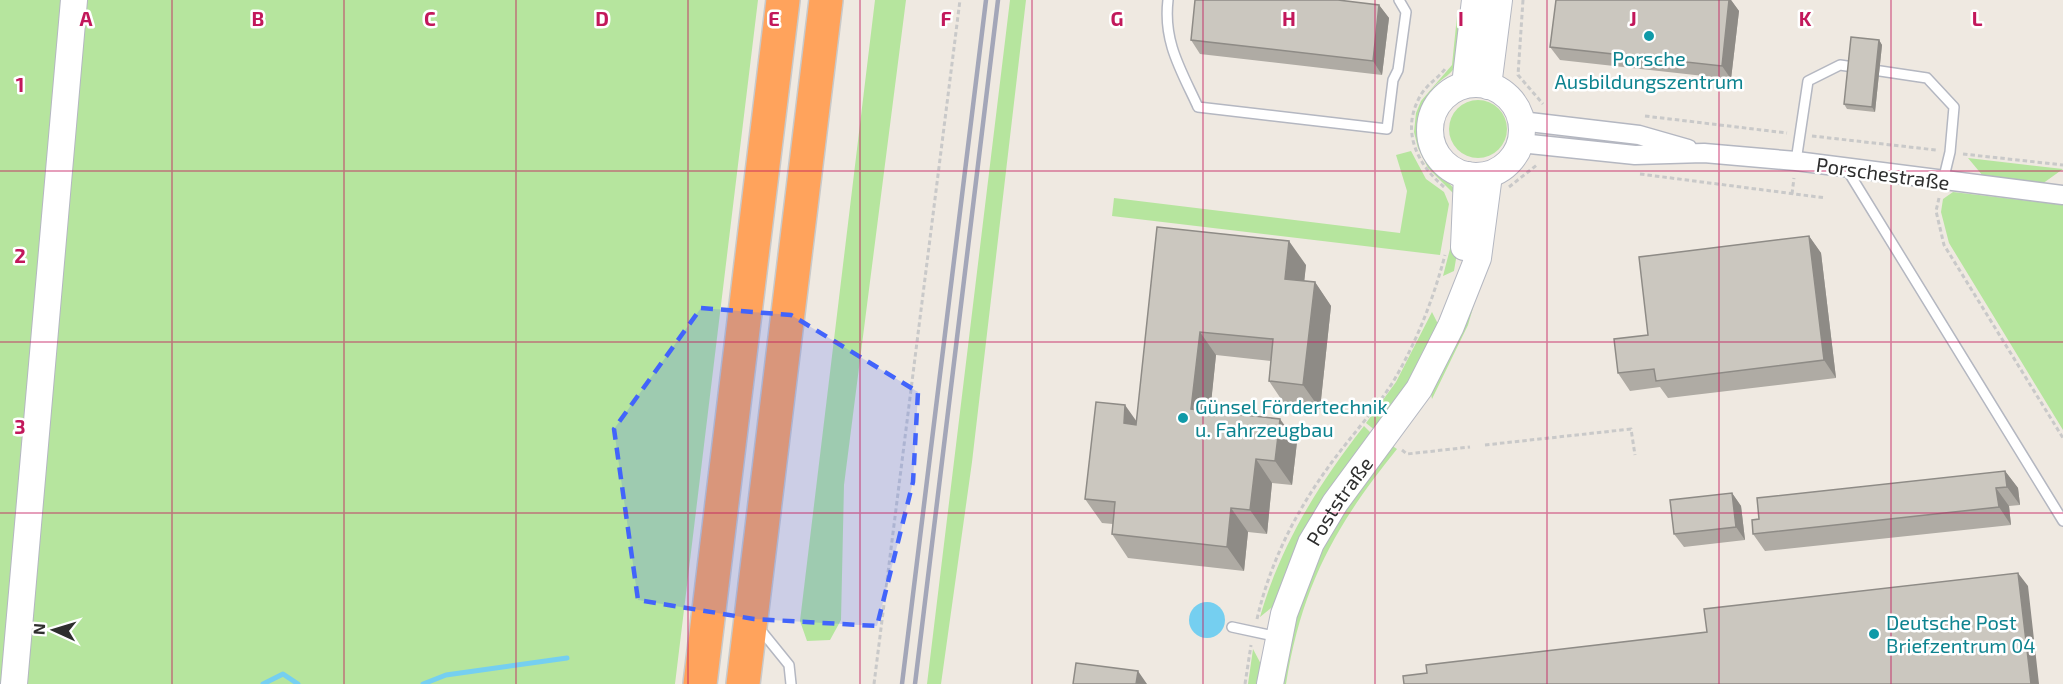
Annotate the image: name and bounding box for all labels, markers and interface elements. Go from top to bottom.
text: A [79,6,93,30]
text: B [252,6,264,30]
text: C [424,6,436,30]
text: D [595,6,609,30]
text: E [768,6,780,30]
text: F [940,6,952,30]
text: G [1111,6,1123,30]
text: H [1282,6,1296,30]
text: I [1458,6,1464,30]
text: J [1629,6,1637,30]
text: K [1799,6,1812,30]
text: L [1972,6,1983,30]
marker: Porsche Ausbildungszentrum [1642,29,1656,43]
place label: Porsche Ausbildungszentrum [1554,46,1744,93]
text: 1 [16,72,24,96]
street label: Porschestraße [1815,152,1951,194]
text: 2 [14,243,26,267]
place label: Günsel Fördertechnik u. Fahrzeugbau [1195,394,1388,441]
marker: Günsel Fördertechnik u. Fahrzeugbau [1176,411,1190,425]
text: 3 [14,414,26,438]
street label: Poststraße [1301,452,1377,549]
north arrow [24,600,84,660]
place label: Deutsche Post Briefzentrum 04 [1886,610,2036,657]
text: N [29,622,48,635]
marker: Deutsche Post Briefzentrum 04 [1867,627,1881,641]

